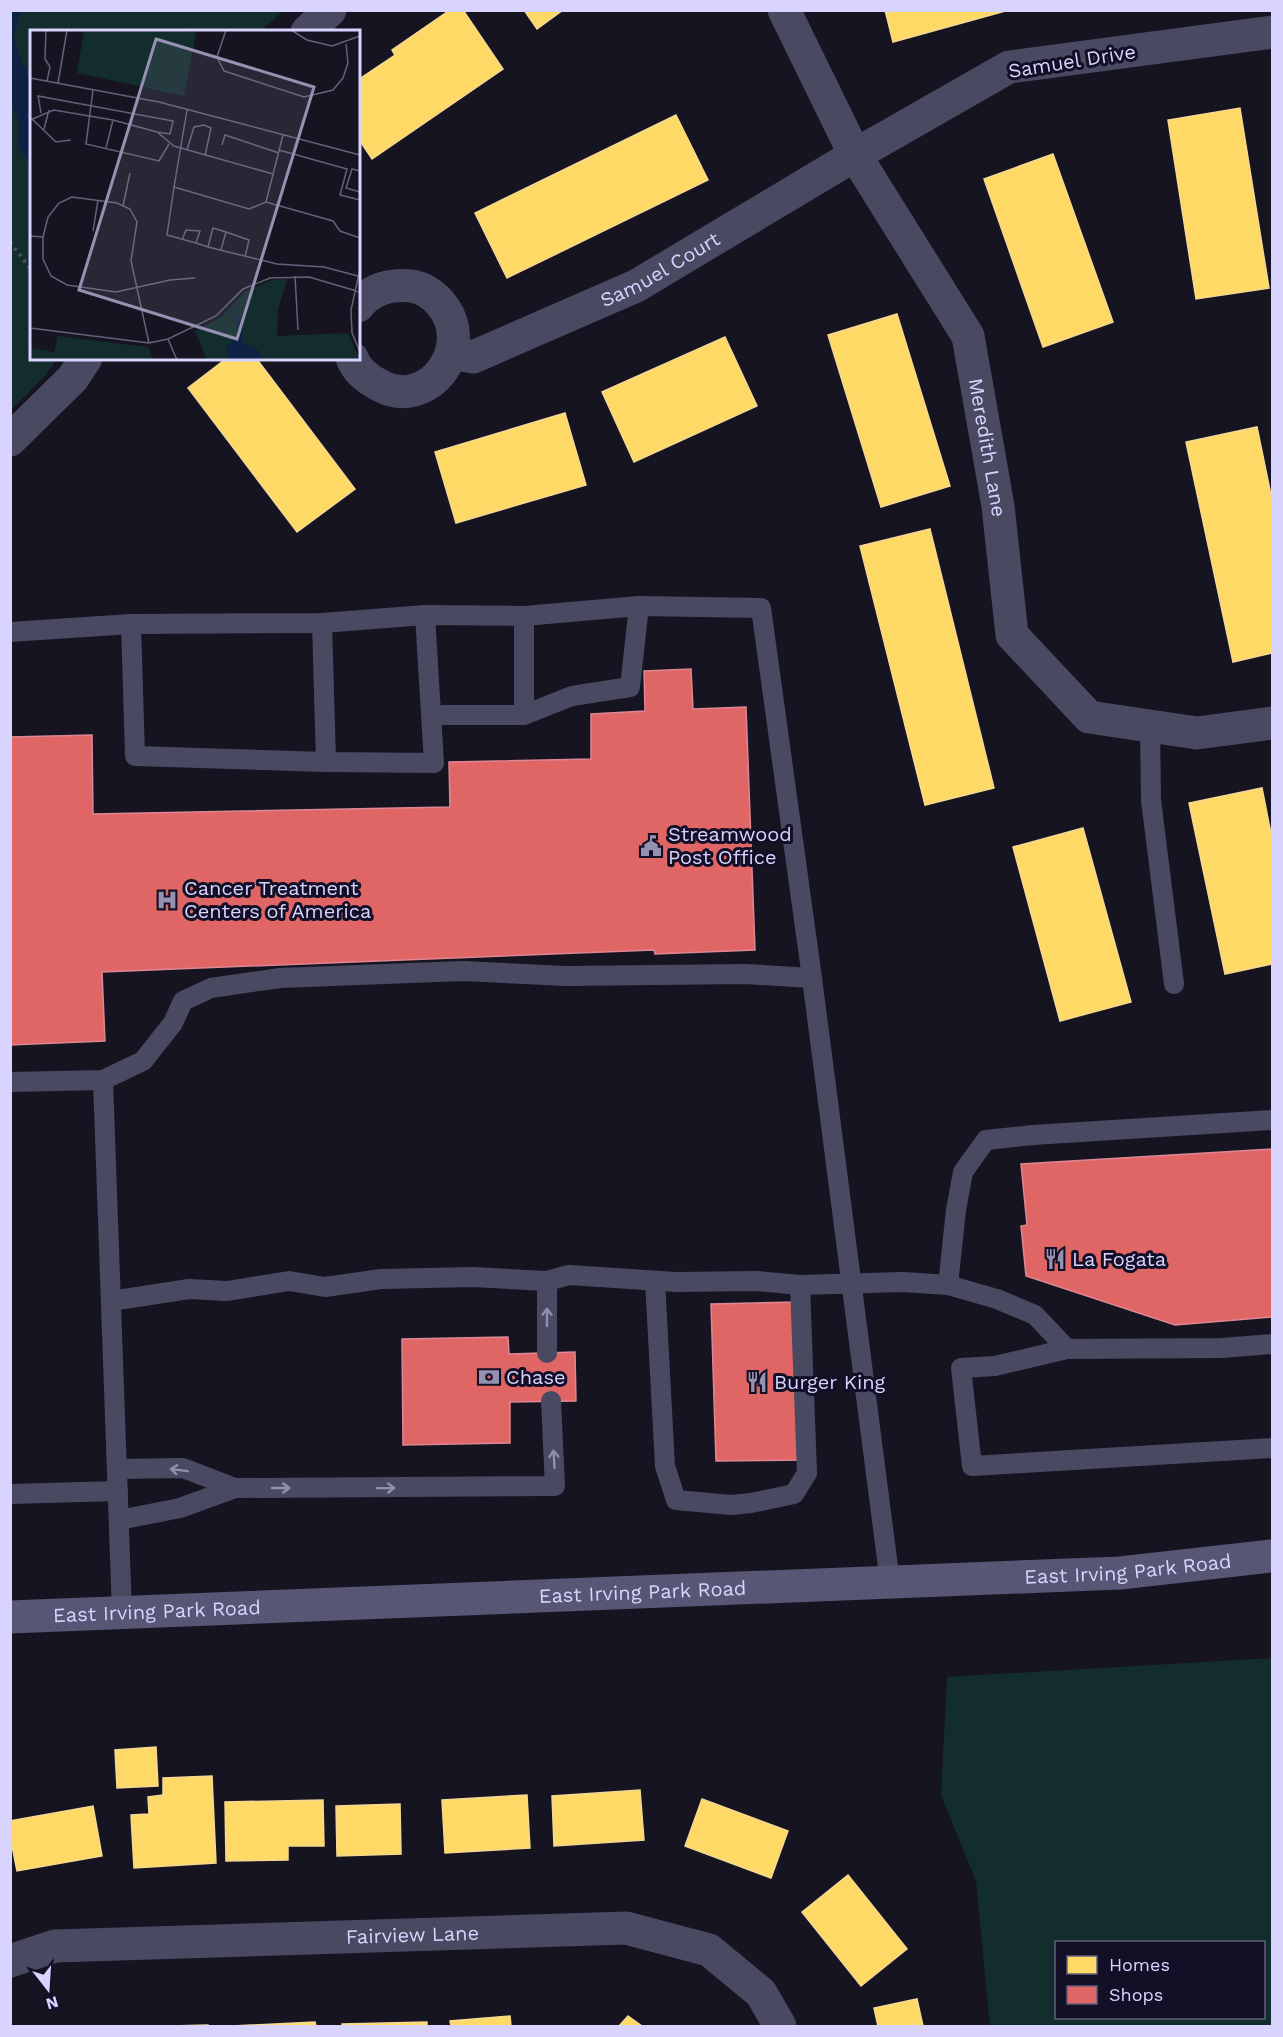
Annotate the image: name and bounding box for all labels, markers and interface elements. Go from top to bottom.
inset map [30,30,360,360]
street label: Samuel Drive [1006,39,1138,83]
street label: Samuel Court [597,226,725,312]
street label: Meredith Lane [964,376,1011,518]
place label: Streamwood Post Office [668,822,792,869]
public building icon: Streamwood Post Office [639,834,663,858]
place label: Cancer Treatment Centers of America [184,876,371,923]
hospital icon: Cancer Treatment Centers of America [155,888,179,912]
restaurant icon: La Fogata [1043,1247,1067,1271]
place label: La Fogata [1072,1247,1166,1271]
one-way arrow [541,1307,553,1327]
bank icon: Chase [477,1365,501,1389]
place label: Chase [506,1365,566,1389]
restaurant icon: Burger King [745,1370,769,1394]
place label: Burger King [774,1370,886,1394]
one-way arrow [548,1450,559,1470]
one-way arrow [170,1464,190,1475]
one-way arrow [271,1482,291,1494]
one-way arrow [376,1482,396,1494]
street label: East Irving Park Road [1024,1549,1233,1589]
street label: East Irving Park Road [538,1576,747,1608]
street label: East Irving Park Road [53,1595,261,1627]
street label: Fairview Lane [345,1921,479,1949]
legend [1055,1941,1265,2019]
text: Homes [1109,1954,1170,1975]
north arrow [18,1959,78,2019]
text: Shops [1109,1984,1163,2005]
text: N [44,1992,61,2014]

